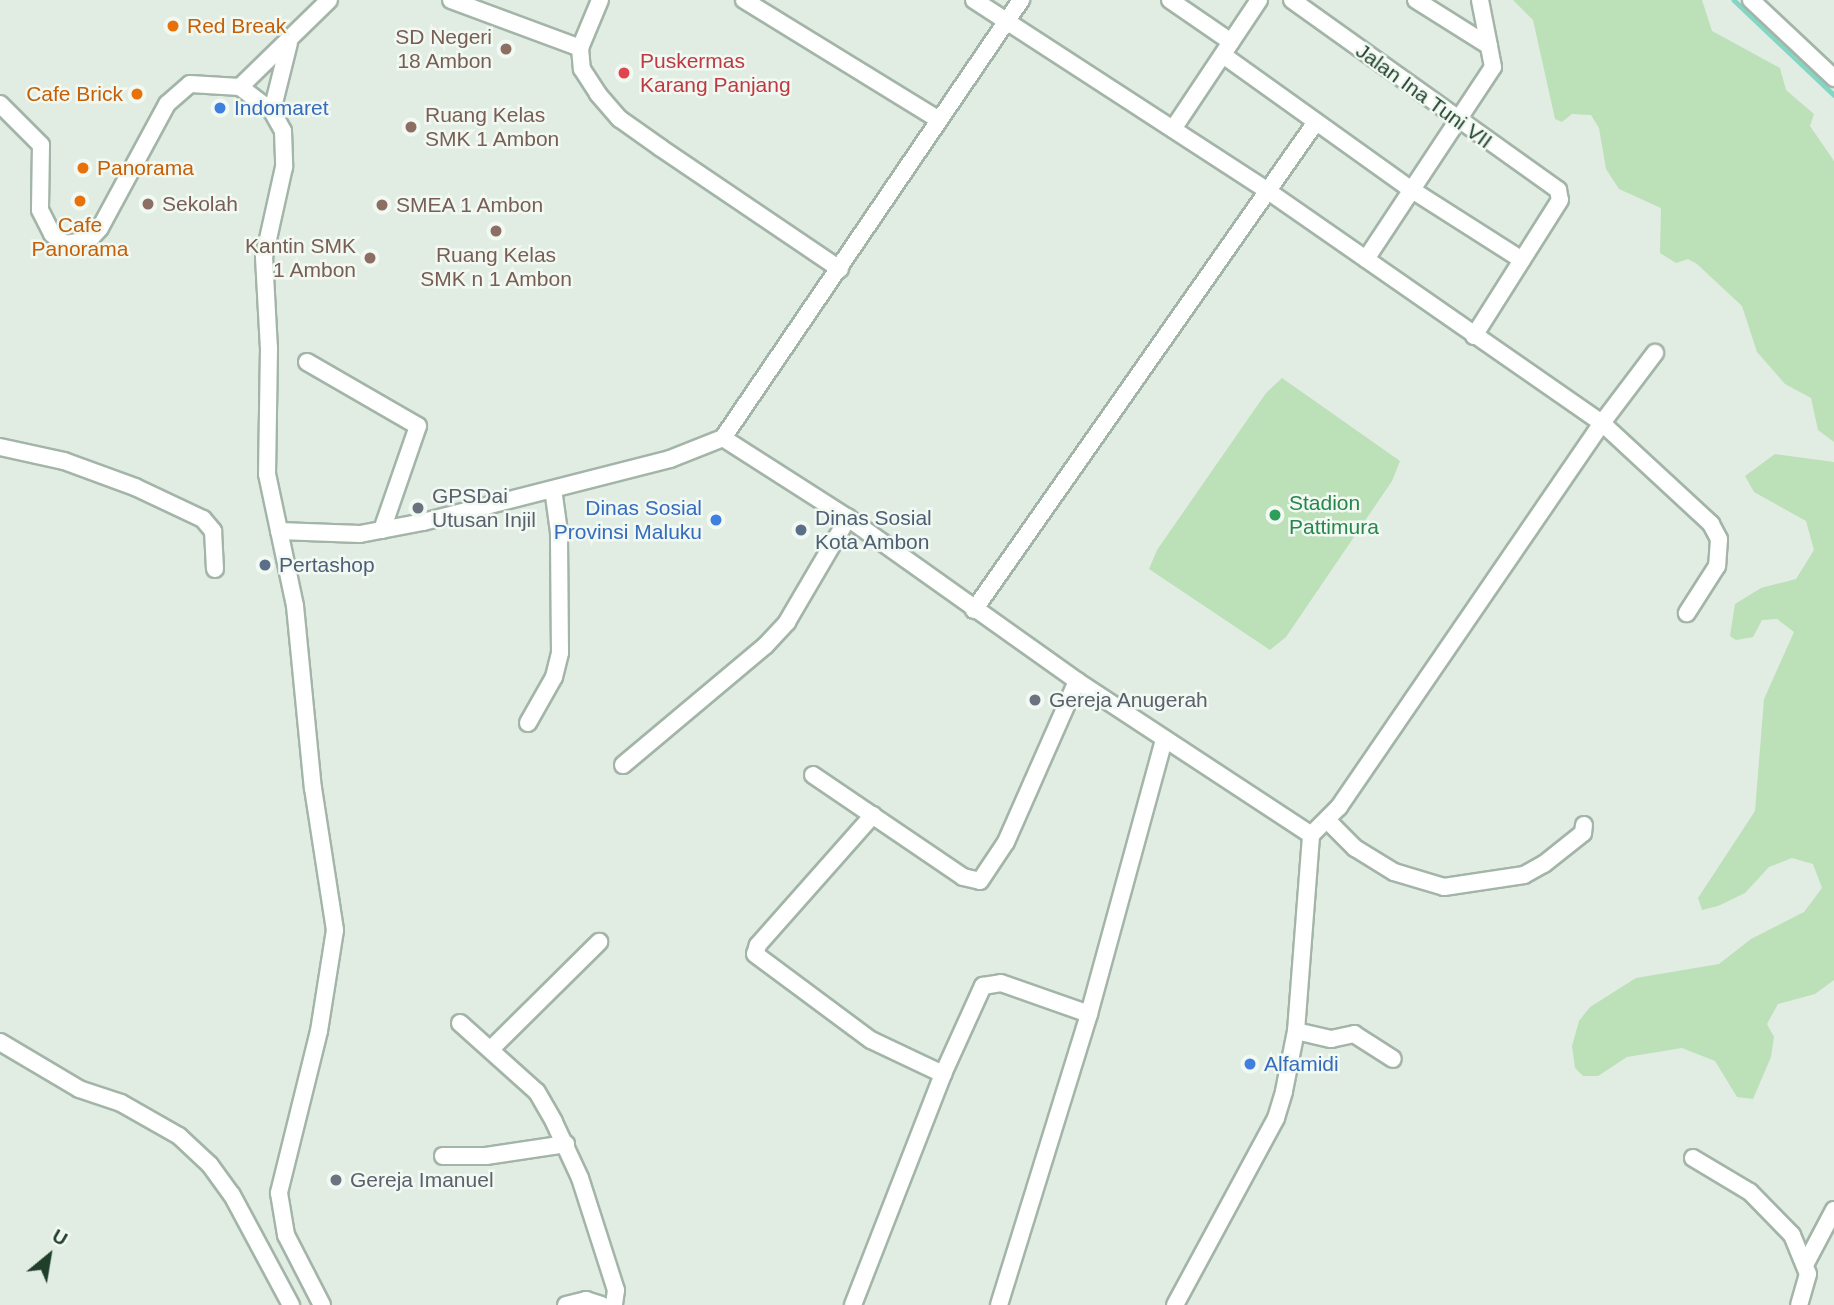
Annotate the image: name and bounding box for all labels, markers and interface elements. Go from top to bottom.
place label: Red Break [187,13,286,39]
marker: Red Break [165,18,181,34]
place label: SD Negeri 18 Ambon [395,24,492,74]
street label: Jalan Ina Tuni VII [1351,38,1497,154]
marker: SD Negeri 18 Ambon [498,41,514,57]
place label: Puskermas Karang Panjang [640,48,791,98]
marker: Puskermas Karang Panjang [614,63,634,83]
place label: Cafe Brick [26,81,123,107]
marker: Cafe Brick [129,86,145,102]
place label: Indomaret [234,95,329,121]
marker: Indomaret [212,100,228,116]
place label: Ruang Kelas SMK 1 Ambon [425,102,560,152]
marker: Ruang Kelas SMK 1 Ambon [403,119,419,135]
place label: Panorama [97,155,194,181]
marker: Panorama [75,160,91,176]
place label: Sekolah [162,191,238,217]
place label: SMEA 1 Ambon [396,192,545,218]
marker: Cafe Panorama [72,193,88,209]
marker: Sekolah [140,196,156,212]
marker: SMEA 1 Ambon [374,197,390,213]
place label: Cafe Panorama [32,212,128,262]
marker: Ruang Kelas SMK n 1 Ambon [488,223,504,239]
place label: Kantin SMK 1 Ambon [245,233,356,283]
place label: Ruang Kelas SMK n 1 Ambon [420,242,572,292]
marker: Kantin SMK 1 Ambon [362,250,378,266]
place label: GPSDai Utusan Injil [432,483,536,533]
place label: Stadion Pattimura [1289,490,1379,540]
place label: Dinas Sosial Provinsi Maluku [554,495,702,545]
marker: GPSDai Utusan Injil [410,500,426,516]
place label: Dinas Sosial Kota Ambon [815,505,932,555]
marker: Stadion Pattimura [1267,507,1283,523]
marker: Dinas Sosial Provinsi Maluku [708,512,724,528]
marker: Dinas Sosial Kota Ambon [793,522,809,538]
place label: Pertashop [279,552,375,578]
marker: Pertashop [257,557,273,573]
place label: Gereja Anugerah [1049,687,1209,713]
marker: Gereja Anugerah [1027,692,1043,708]
place label: Alfamidi [1264,1051,1339,1077]
marker: Alfamidi [1242,1056,1258,1072]
place label: Gereja Imanuel [350,1167,494,1193]
marker: Gereja Imanuel [328,1172,344,1188]
north arrow [14,1221,84,1291]
text: U [49,1225,71,1250]

